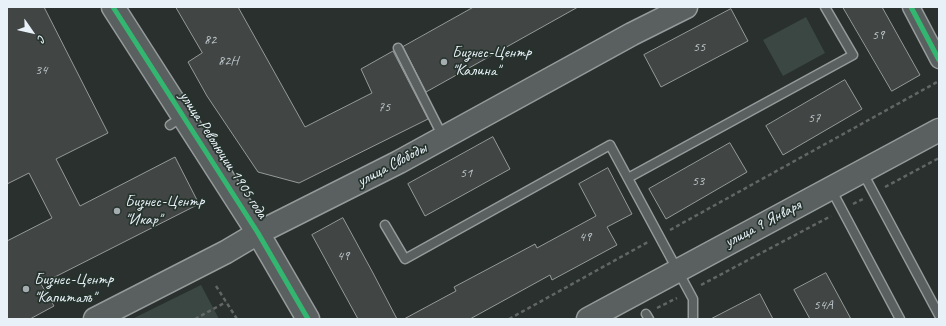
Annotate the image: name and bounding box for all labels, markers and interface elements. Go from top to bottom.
north arrow [12,12,52,52]
house number: 59 [872,27,884,43]
house number: 82 [204,32,216,48]
text: С [35,33,49,45]
house number: 55 [693,39,705,55]
place label: Бизнес-Центр "Калина" [452,43,531,81]
house number: 82Н [218,53,238,69]
marker: Бизнес-Центр "Калина" [439,57,449,67]
house number: 34 [35,62,47,78]
street label: улица Революции 1905 года [175,88,271,222]
house number: 75 [378,99,390,115]
house number: 57 [808,110,820,126]
street label: улица Свободы [354,139,430,191]
house number: 51 [460,165,472,181]
house number: 53 [692,173,704,189]
place label: Бизнес-Центр "Икар" [125,192,204,230]
street label: улица 9 Января [722,196,804,252]
marker: Бизнес-Центр "Икар" [112,206,122,216]
house number: 49 [579,229,591,245]
house number: 49 [337,248,349,264]
place label: Бизнес-Центр "Капиталъ" [34,270,113,308]
marker: Бизнес-Центр "Капиталъ" [21,284,31,294]
house number: 54А [813,297,833,313]

